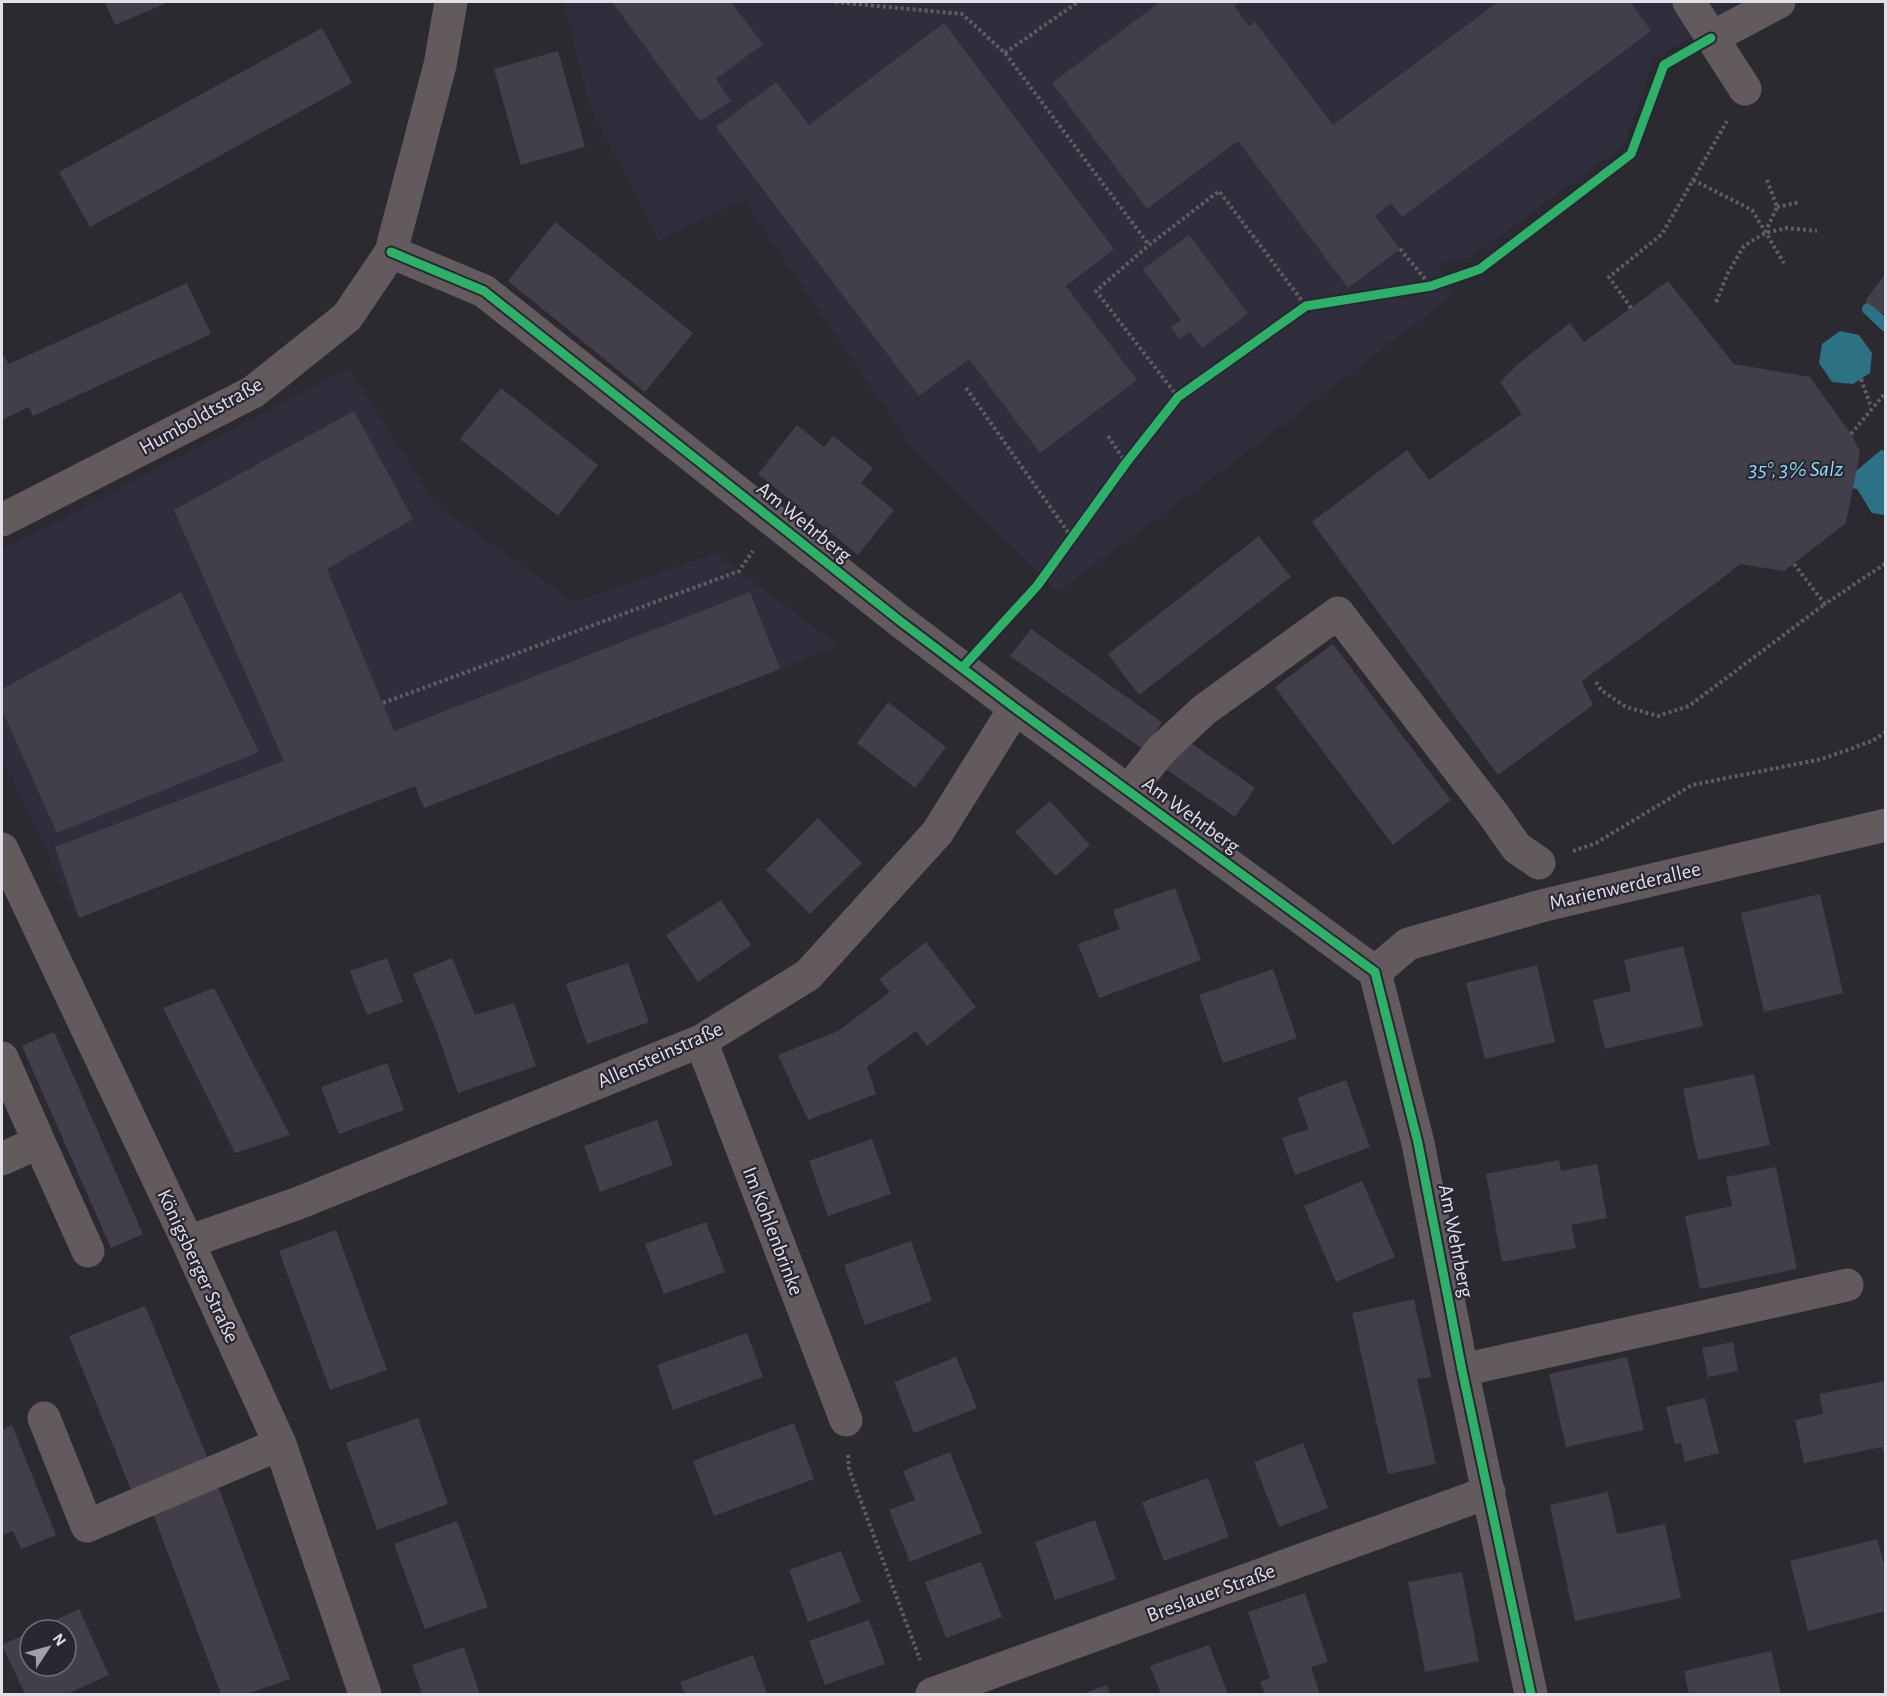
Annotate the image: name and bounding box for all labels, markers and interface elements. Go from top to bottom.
street label: Humboldtstraße [136,374,266,458]
water label: 35°, 3% Salz [1749,458,1843,480]
street label: Am Wehrberg [753,478,856,567]
street label: Am Wehrberg [1138,773,1244,858]
street label: Marienwerderallee [1547,858,1703,914]
street label: Allensteinstraße [594,1018,726,1092]
street label: Im Kohlenbrinke [739,1164,807,1298]
street label: Am Wehrberg [1435,1183,1477,1300]
street label: Königsberger Straße [153,1186,243,1346]
street label: Breslauer Straße [1144,1560,1278,1626]
north arrow [18,1618,78,1678]
text: N [50,1631,69,1649]

